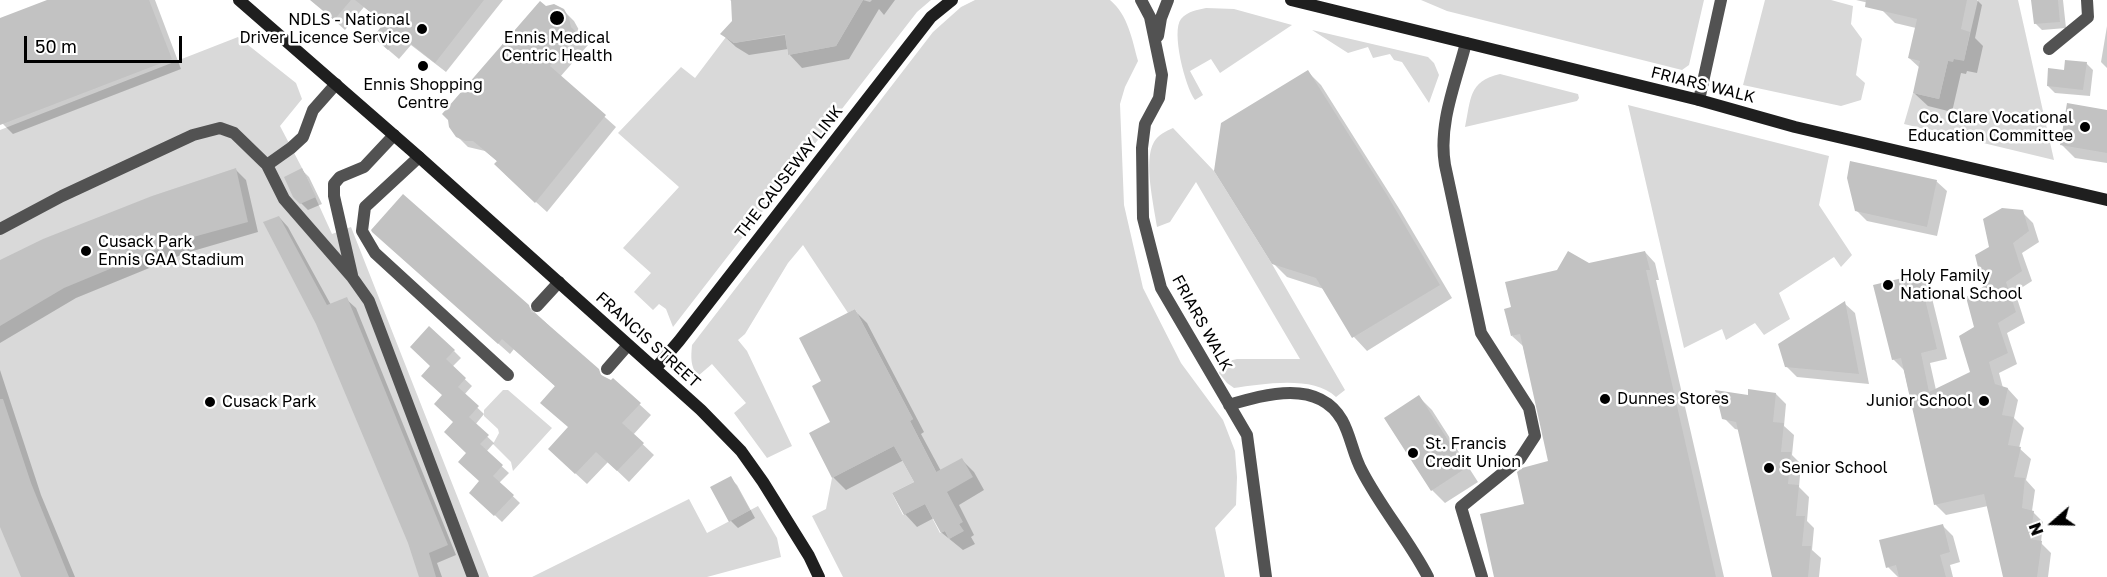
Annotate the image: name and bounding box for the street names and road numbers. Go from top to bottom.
street label: FRIARS WALK [1649,63,1757,107]
street label: THE CAUSEWAY LINK [731,102,847,242]
street label: FRIARS WALK [1168,272,1236,374]
street label: FRANCIS STREET [592,288,704,392]

